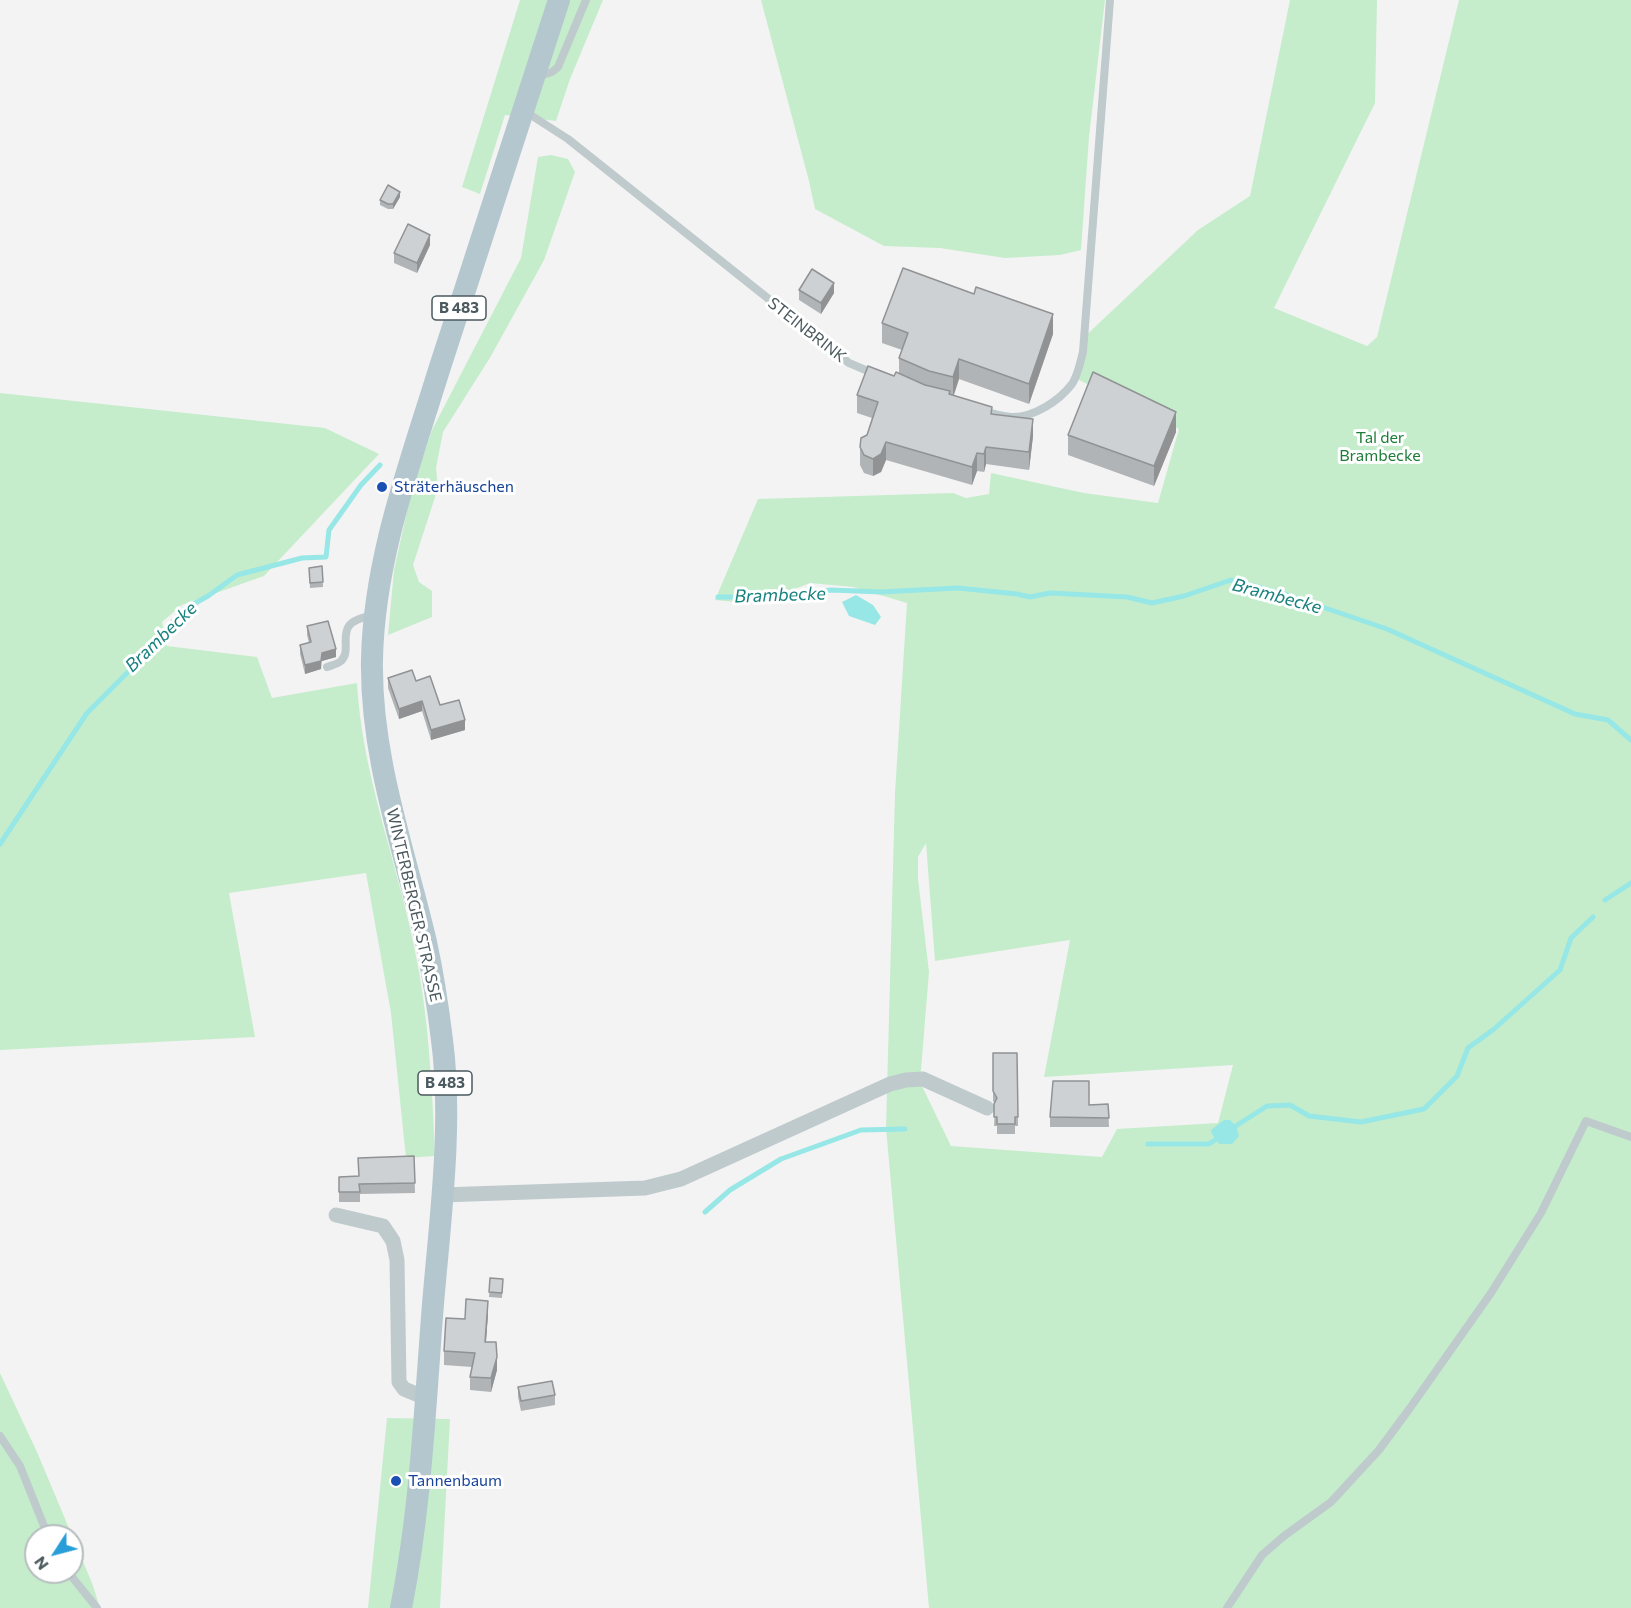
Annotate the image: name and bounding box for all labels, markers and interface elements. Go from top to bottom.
street label: STEINBRINK [764,294,850,366]
road number: B 483 [432,296,486,320]
park label: Tal der Brambecke [1339,428,1421,466]
place label: Sträterhäuschen [394,477,514,497]
marker: Sträterhäuschen [375,480,389,494]
water label: Brambecke [1230,574,1324,618]
water label: Brambecke [734,583,826,607]
water label: Brambecke [121,597,201,677]
street label: WINTERBERGER STRASSE [382,806,446,1004]
road number: B 483 [418,1071,472,1095]
place label: Tannenbaum [408,1471,502,1491]
marker: Tannenbaum [389,1474,403,1488]
north arrow [24,1524,84,1584]
text: N [29,1553,52,1574]

